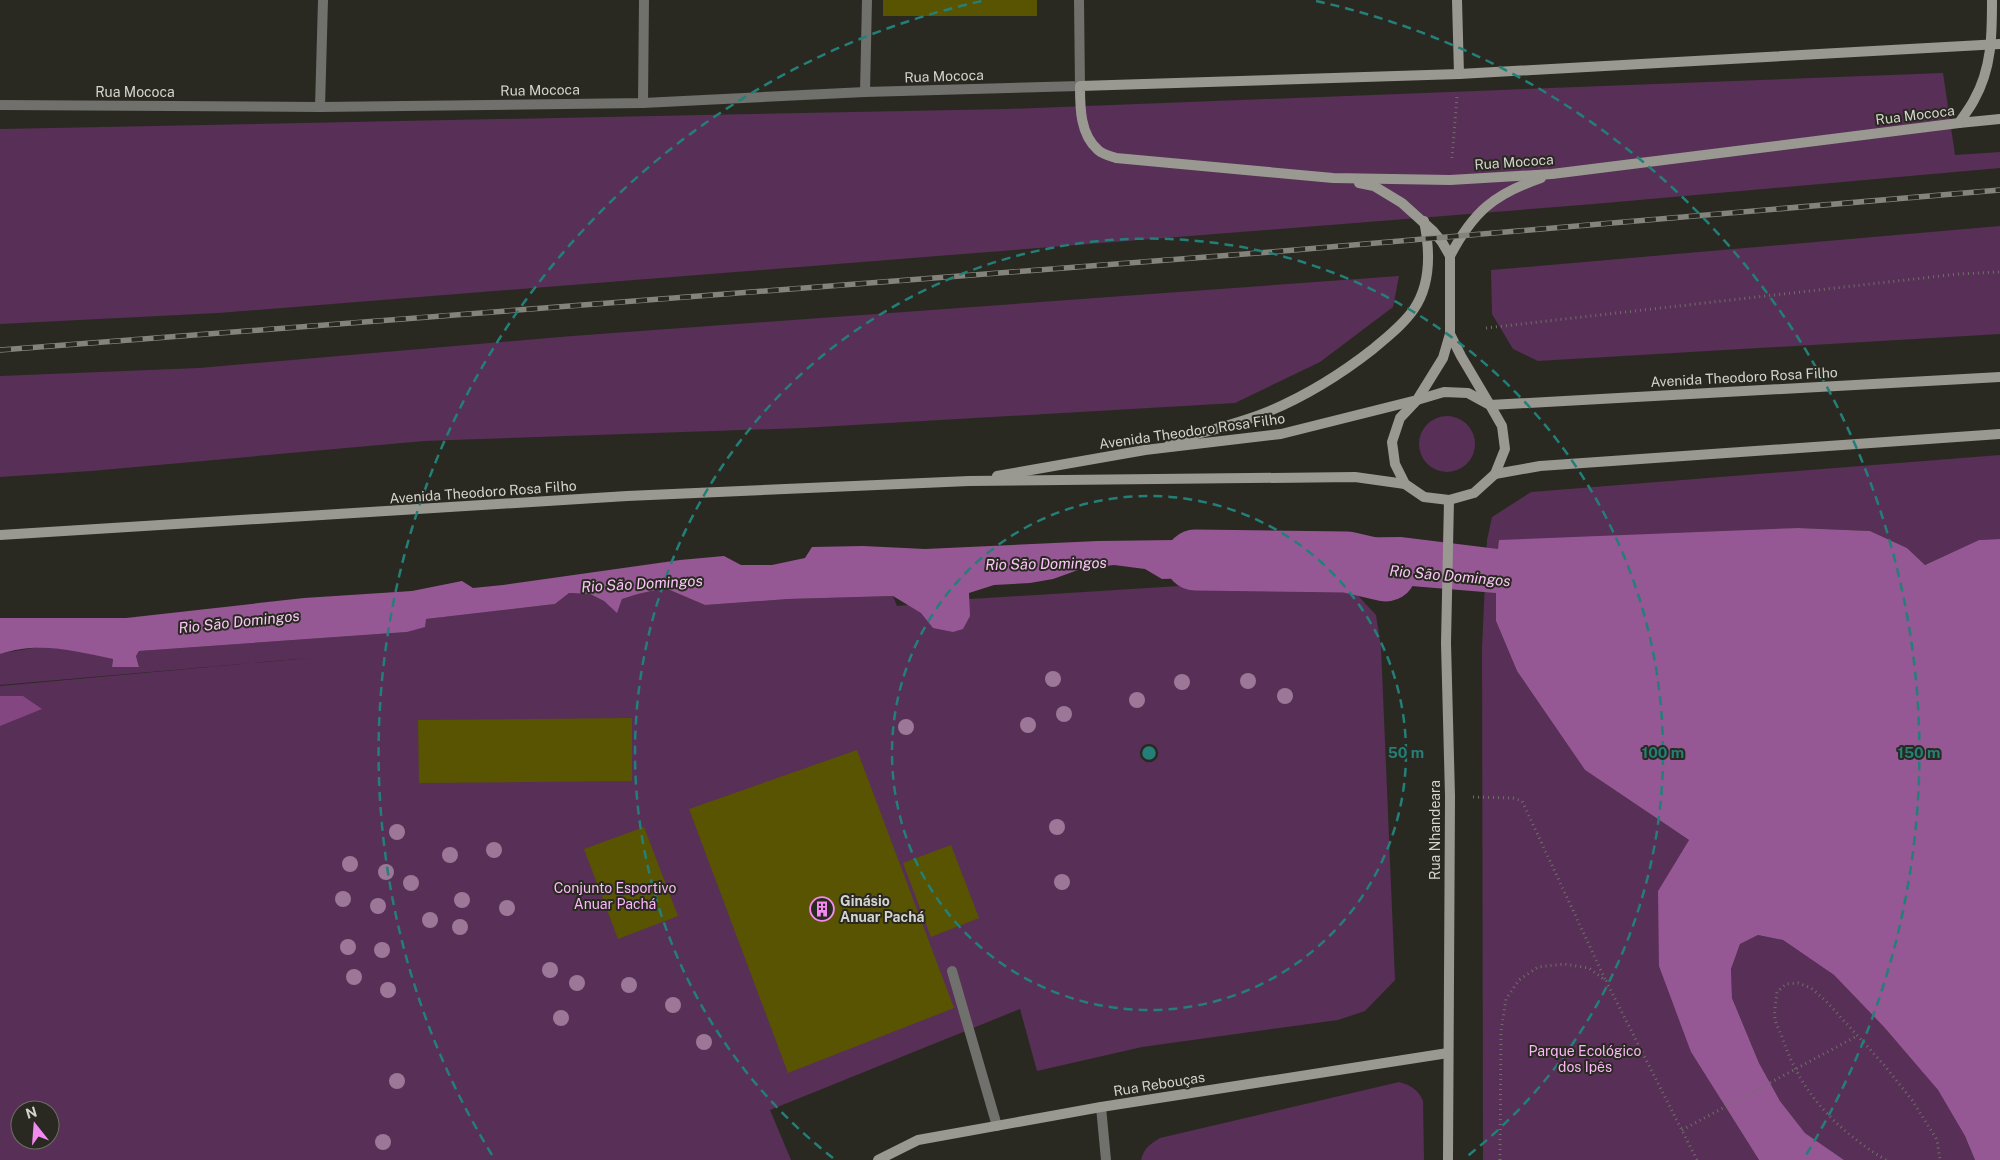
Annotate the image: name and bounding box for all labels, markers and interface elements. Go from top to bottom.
street label: Rua Mococa [904,67,984,85]
street label: Rua Mococa [500,81,580,99]
street label: Rua Mococa [95,84,175,100]
street label: Rua Mococa [1875,102,1955,128]
street label: Rua Mococa [1474,151,1554,173]
street label: Avenida Theodoro Rosa Filho [1650,364,1838,390]
street label: Avenida Theodoro Rosa Filho [1098,410,1286,452]
street label: Avenida Theodoro Rosa Filho [389,477,577,507]
water label: Rio São Domingos [985,554,1107,573]
water label: Rio São Domingos [1389,562,1511,589]
water label: Rio São Domingos [581,572,703,595]
water label: Rio São Domingos [178,607,300,636]
centre of rings [1140,744,1158,762]
text: 50 m [1388,744,1424,761]
text: 100 m [1642,744,1684,761]
text: 150 m [1897,744,1941,761]
street label: Rua Nhandeara [1427,780,1443,880]
park label: Conjunto Esportivo Anuar Pachá [554,880,676,912]
place label: Ginásio Anuar Pachá [840,893,924,925]
building icon: Ginásio Anuar Pachá [809,896,835,922]
park label: Parque Ecológico dos Ipês [1528,1043,1642,1075]
street label: Rua Rebouças [1112,1069,1206,1099]
north arrow [10,1100,60,1150]
text: N [24,1103,39,1122]

